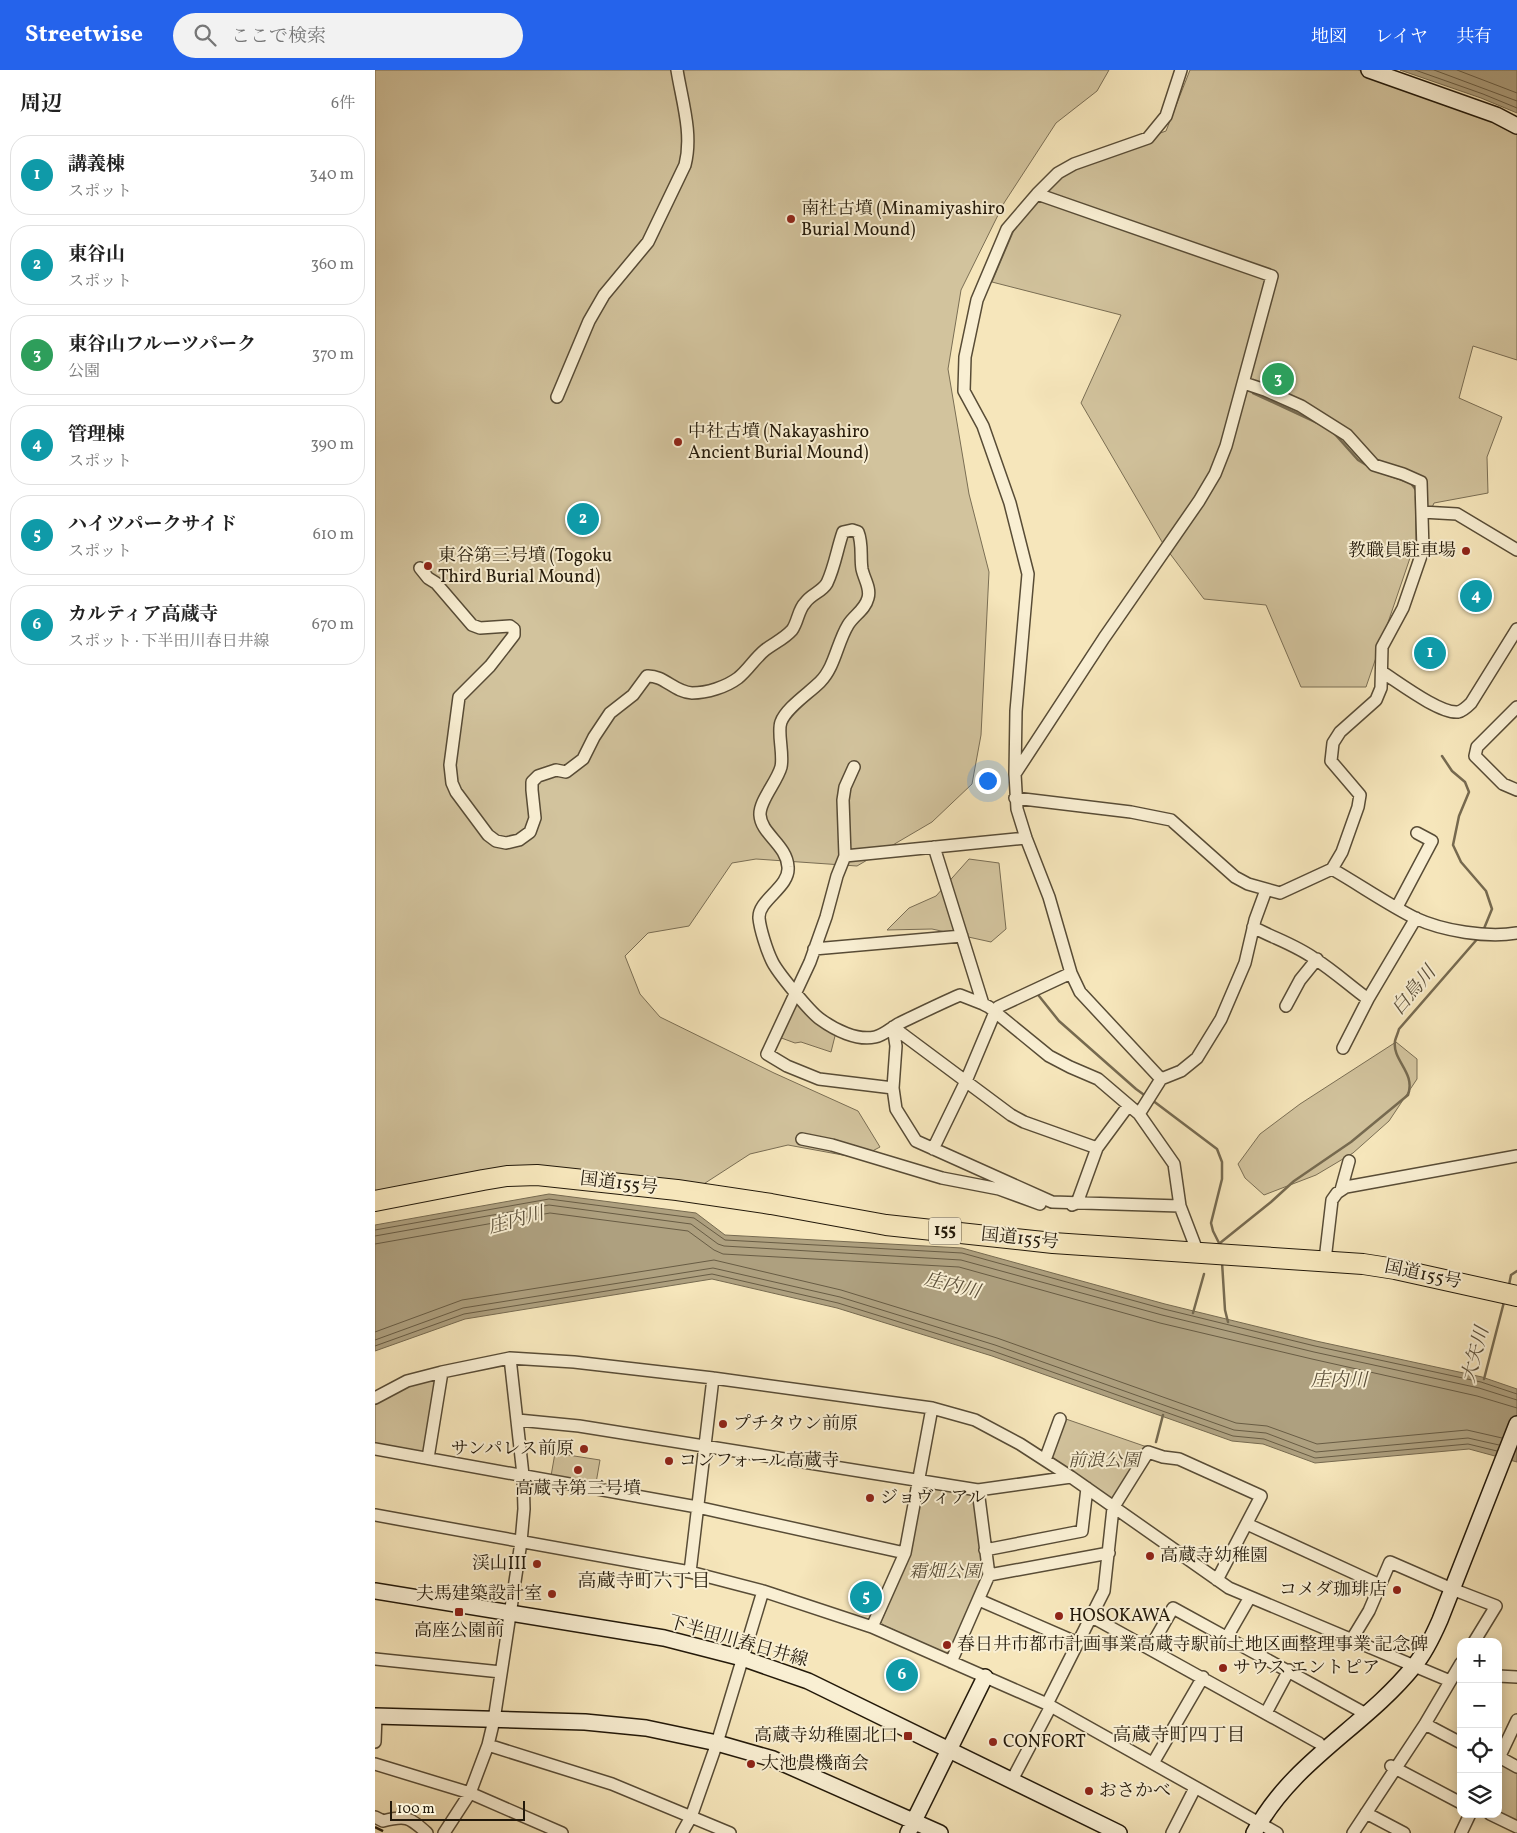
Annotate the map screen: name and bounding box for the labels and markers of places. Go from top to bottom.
place label: 南社古墳 (Minamiyashiro Burial Mound) [801,197,1005,243]
marker: 南社古墳 (Minamiyashiro Burial Mound) [785,213,797,225]
pin: 3 [1262,360,1294,398]
place label: 中社古墳 (Nakayashiro Ancient Burial Mound) [688,420,869,466]
marker: 中社古墳 (Nakayashiro Ancient Burial Mound) [672,436,684,448]
pin: 2 [567,500,599,538]
place label: 教職員駐車場 [1348,539,1456,564]
place label: 東谷第三号墳 (Togoku Third Burial Mound) [438,544,612,590]
marker: 教職員駐車場 [1460,545,1472,557]
marker: 東谷第三号墳 (Togoku Third Burial Mound) [422,560,434,572]
pin: 4 [1460,577,1492,615]
pin: 1 [1414,634,1446,672]
place label: プチタウン前原 [733,1412,858,1437]
marker: プチタウン前原 [717,1418,729,1430]
place label: サンパレス前原 [451,1437,574,1462]
marker: サンパレス前原 [578,1443,590,1455]
place label: コンフォール高蔵寺 [679,1449,840,1474]
marker: コンフォール高蔵寺 [663,1455,675,1467]
marker: 高蔵寺第三号墳 [572,1464,584,1476]
place label: 高蔵寺第三号墳 [515,1477,641,1502]
place label: ジョヴィアル [880,1486,986,1511]
marker: ジョヴィアル [864,1492,876,1504]
place label: 高蔵寺幼稚園 [1160,1544,1268,1569]
marker: 高蔵寺幼稚園 [1144,1550,1156,1562]
place label: 渓山III [472,1552,527,1577]
marker: 渓山III [531,1558,543,1570]
pin: 5 [850,1578,882,1616]
place label: コメダ珈琲店 [1279,1578,1387,1603]
place label: 夫馬建築設計室 [416,1582,542,1607]
marker: コメダ珈琲店 [1391,1584,1403,1596]
marker: 夫馬建築設計室 [546,1588,558,1600]
place label: HOSOKAWA [1069,1604,1171,1629]
marker: 高座公園前 [453,1606,465,1618]
marker: HOSOKAWA [1053,1610,1065,1622]
place label: 高座公園前 [414,1619,504,1644]
place label: 春日井市都市計画事業高蔵寺駅前土地区画整理事業 記念碑 [957,1633,1429,1658]
marker: 春日井市都市計画事業高蔵寺駅前土地区画整理事業 記念碑 [941,1639,953,1651]
pin: 6 [886,1656,918,1694]
place label: サウス エントピア [1233,1656,1380,1681]
marker: サウス エントピア [1217,1662,1229,1674]
place label: 高蔵寺幼稚園北口 [754,1724,898,1749]
marker: 高蔵寺幼稚園北口 [902,1730,914,1742]
place label: CONFORT [1003,1730,1086,1755]
marker: CONFORT [987,1736,999,1748]
place label: 大池農機商会 [761,1752,869,1777]
marker: 大池農機商会 [745,1758,757,1770]
place label: おさかべ [1099,1779,1171,1804]
marker: おさかべ [1083,1785,1095,1797]

